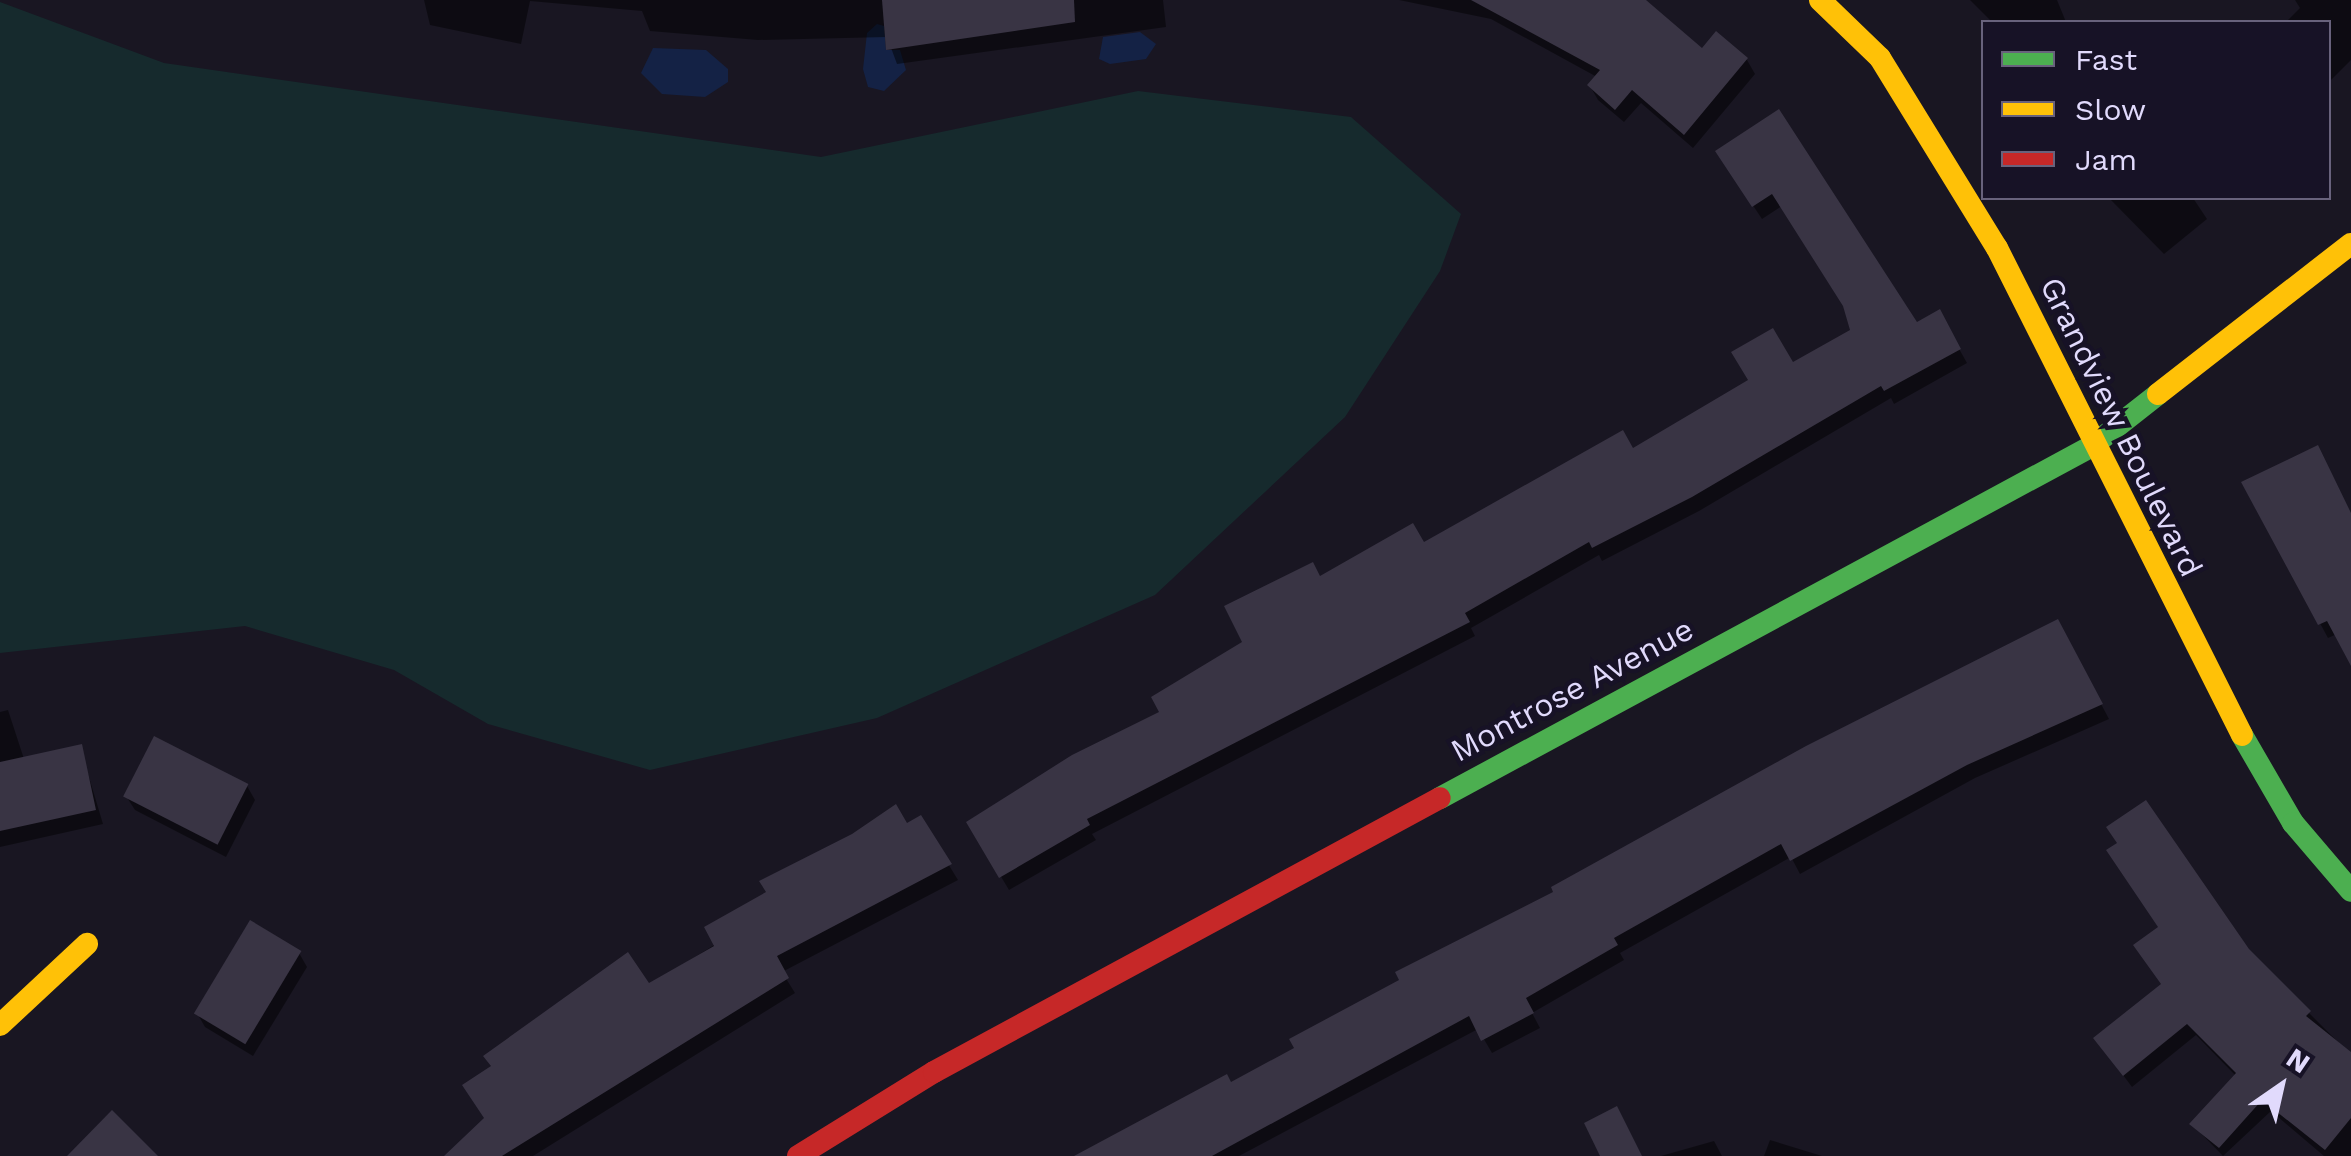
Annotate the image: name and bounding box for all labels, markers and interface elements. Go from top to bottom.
legend [1981,20,2331,200]
text: Fast [2075,42,2137,77]
text: Slow [2075,92,2146,127]
text: Jam [2075,142,2137,177]
street label: Grandview Boulevard [2032,271,2210,583]
street label: Montrose Avenue [1444,610,1700,770]
north arrow [2231,1036,2331,1136]
text: N [2280,1041,2316,1080]

